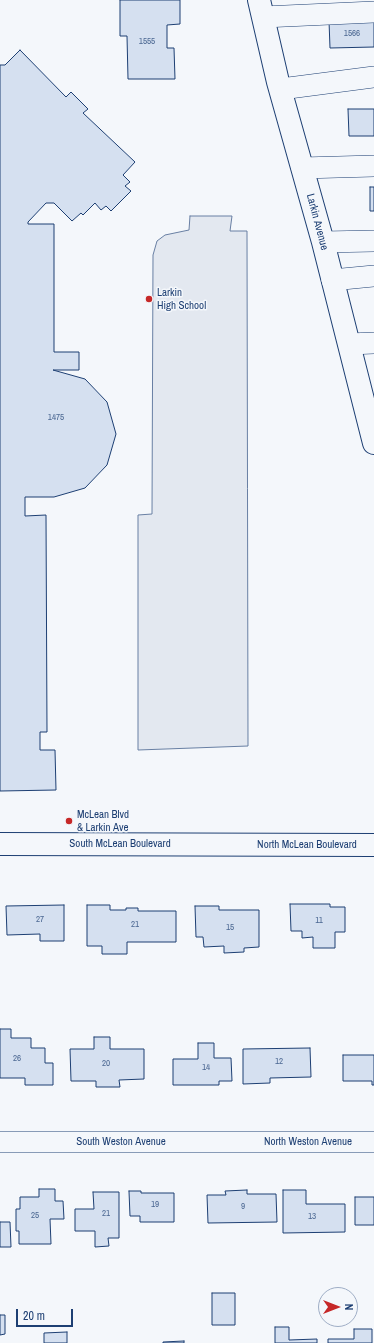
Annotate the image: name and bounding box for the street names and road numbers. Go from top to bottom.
street label: Larkin Avenue [303,192,331,252]
street label: South McLean Boulevard [69,837,171,851]
street label: North McLean Boulevard [257,838,357,852]
street label: South Weston Avenue [76,1135,166,1149]
street label: North Weston Avenue [264,1135,352,1149]

